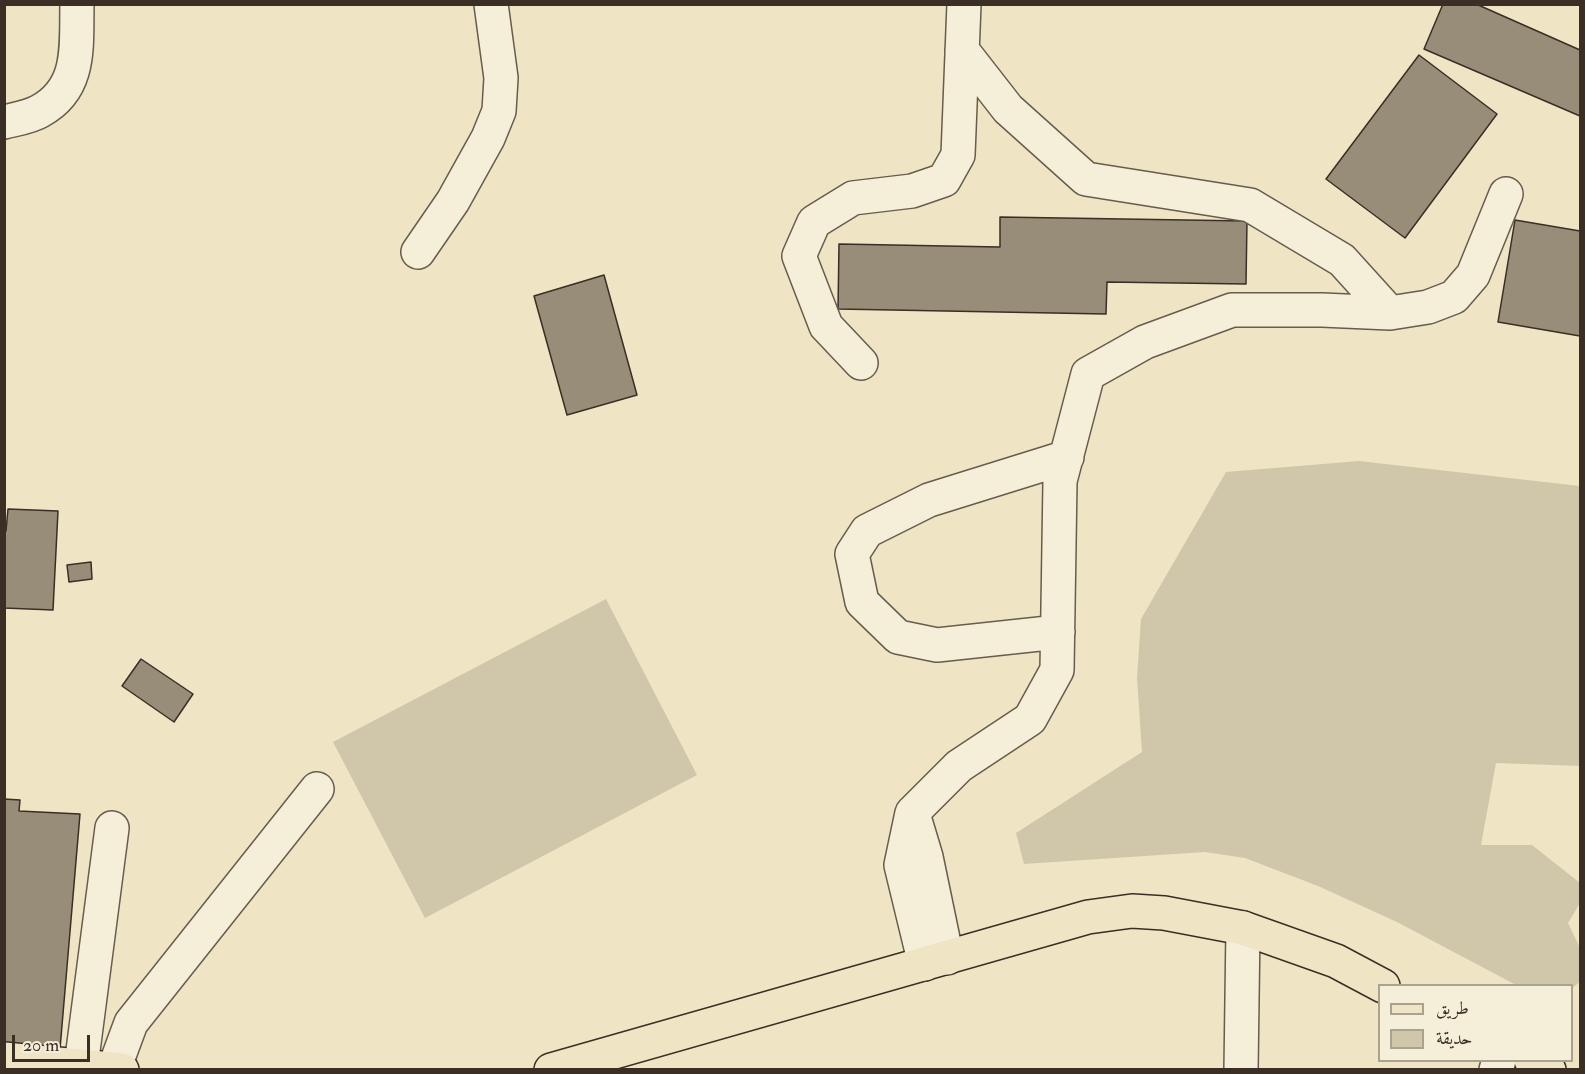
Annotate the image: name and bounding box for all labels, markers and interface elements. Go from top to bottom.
legend [1378,984,1573,1062]
text: طريق [1436,997,1469,1020]
scale bar [15,1023,93,1061]
text: حديقة [1436,1027,1472,1050]
text: 20 m [23,1034,59,1057]

